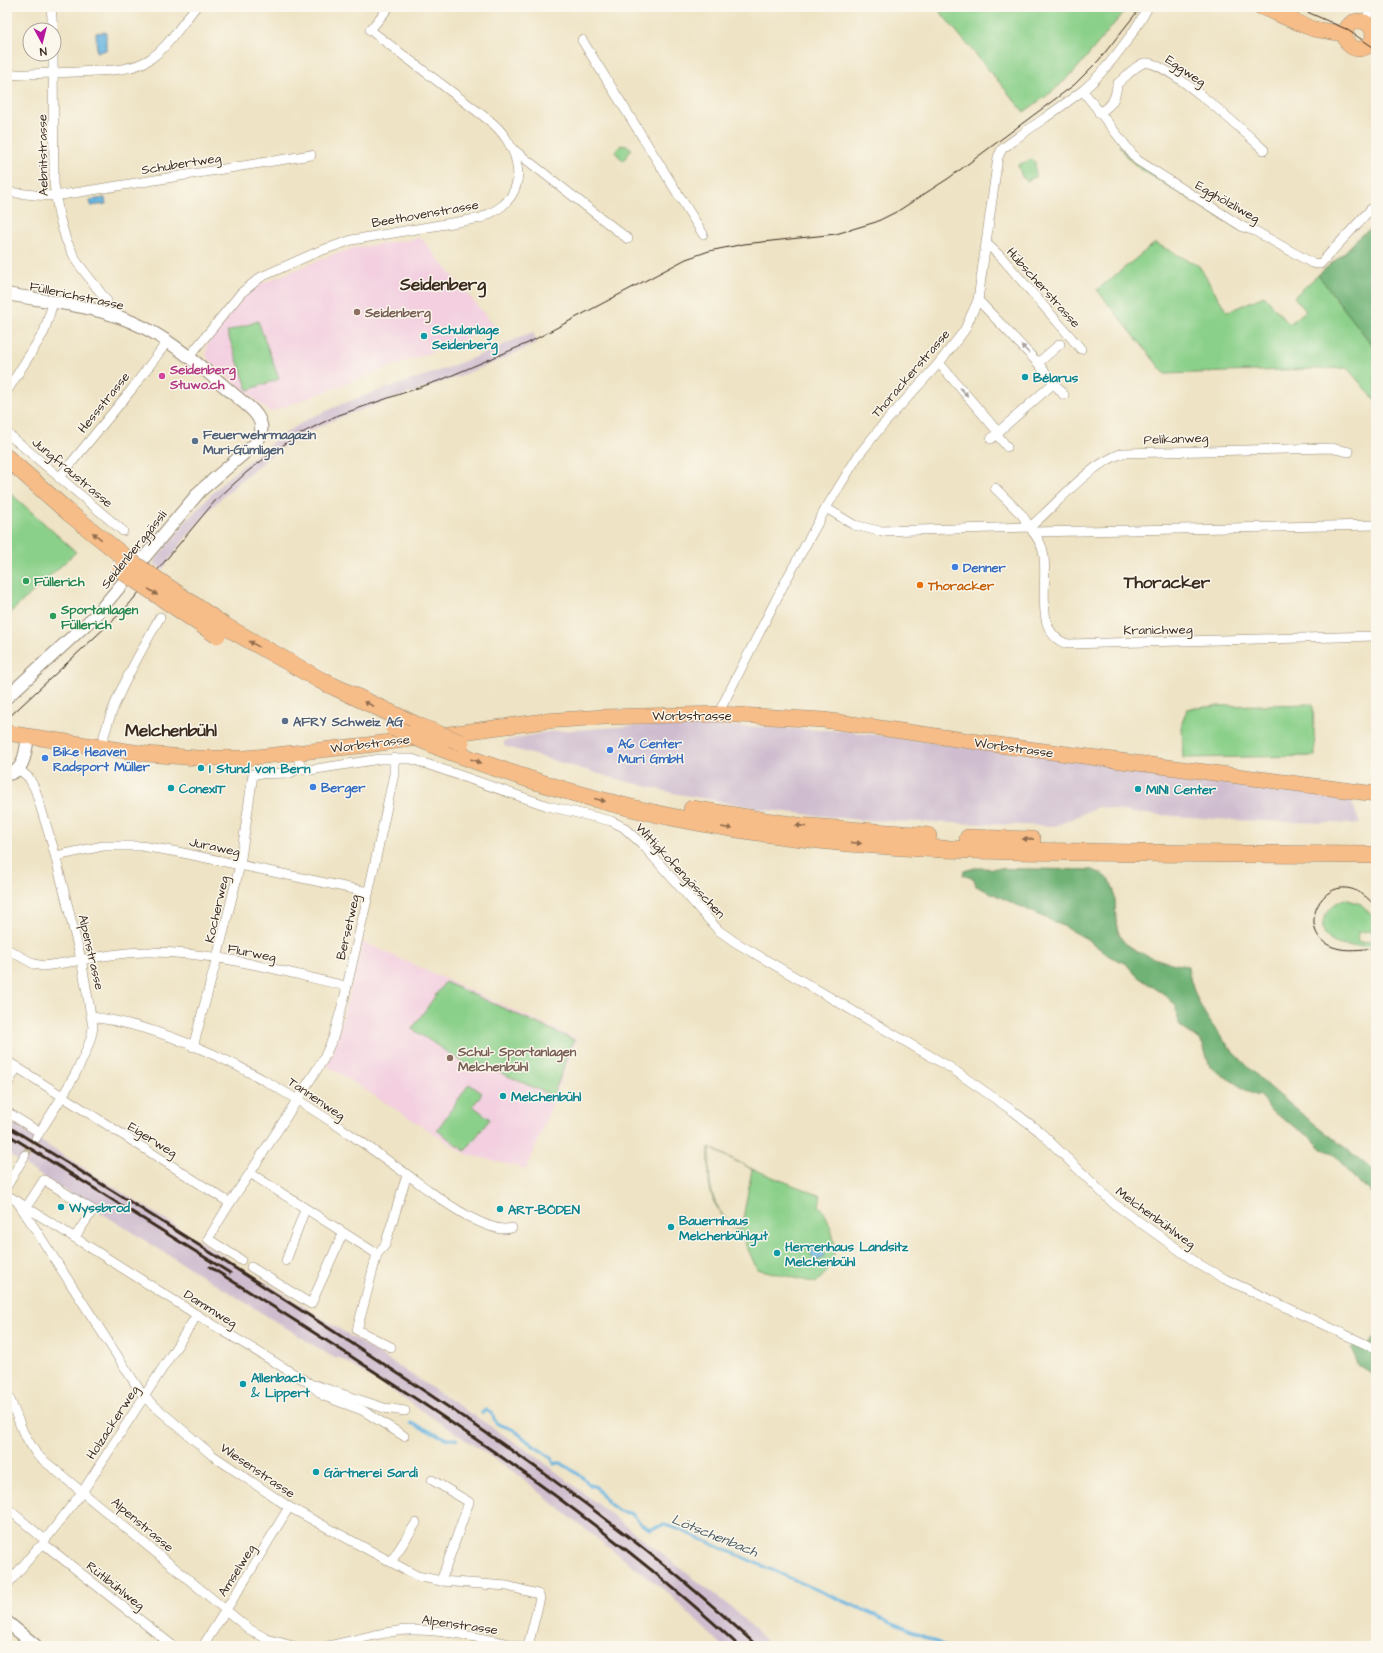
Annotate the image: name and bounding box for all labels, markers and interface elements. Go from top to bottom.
north arrow [22,22,62,62]
text: N [39,44,47,59]
street label: Eggweg [1161,51,1210,92]
street label: Aebnitstrasse [33,114,53,196]
street label: Schubertweg [140,149,223,180]
street label: Egghölzliweg [1191,176,1263,229]
street label: Beethovenstrasse [370,196,480,232]
street label: Hübscherstrasse [1002,243,1084,332]
district label: Seidenberg [399,273,486,298]
street label: Füllerichstrasse [28,277,126,315]
place label: Seidenberg [364,304,431,324]
marker: Seidenberg [352,307,362,317]
place label: Schulanlage Seidenberg [431,321,499,356]
street label: Thorackerstrasse [867,326,954,422]
marker: Schulanlage Seidenberg [419,331,429,341]
one-way arrow [1020,344,1030,354]
place label: Seidenberg Stuwo.ch [169,361,236,394]
street label: Hessstrasse [74,368,134,437]
place label: Bélarus [1033,369,1079,387]
marker: Seidenberg Stuwo.ch [157,371,167,381]
marker: Bélarus [1020,372,1030,382]
one-way arrow [960,387,969,397]
place label: Feuerwehrmagazin Muri-Gümligen [203,426,316,461]
street label: Pelikanweg [1143,429,1209,450]
street label: Jungfraustrasse [27,434,117,513]
marker: Feuerwehrmagazin Muri-Gümligen [190,436,200,446]
street label: Seidenberggässli [97,507,172,593]
one-way arrow [92,532,103,541]
place label: Denner [963,559,1006,577]
marker: Denner [950,562,960,572]
district label: Thoracker [1123,571,1211,595]
place label: Füllerich [34,573,85,591]
marker: Füllerich [21,576,31,586]
place label: Thoracker [927,577,995,595]
marker: Thoracker [915,580,925,590]
one-way arrow [148,588,158,596]
place label: Sportanlagen Füllerich [60,601,139,634]
marker: Sportanlagen Füllerich [48,611,58,621]
street label: Kranichweg [1123,620,1193,641]
one-way arrow [249,640,260,647]
one-way arrow [364,701,375,707]
street label: Worbstrasse [652,707,732,725]
place label: AFRY Schweiz AG [293,713,403,731]
marker: AFRY Schweiz AG [280,716,290,726]
district label: Melchenbühl [125,719,217,743]
street label: Worbstrasse [329,730,411,758]
street label: Worbstrasse [973,734,1055,762]
place label: A6 Center Muri GmbH [618,735,684,768]
place label: Bike Heaven Radsport Müller [53,743,151,777]
marker: A6 Center Muri GmbH [605,745,615,755]
marker: Bike Heaven Radsport Müller [40,753,50,763]
one-way arrow [470,758,482,764]
place label: I Stund von Bern [209,760,311,778]
marker: I Stund von Bern [196,763,206,773]
place label: Berger [321,779,366,799]
place label: ConexIT [179,780,226,798]
place label: MINI Center [1146,781,1217,799]
marker: Berger [308,782,318,792]
marker: ConexIT [166,783,176,793]
marker: MINI Center [1133,784,1143,794]
one-way arrow [594,797,606,803]
street label: Wittigkofengässchen [631,819,730,923]
one-way arrow [795,823,807,829]
one-way arrow [720,825,733,831]
street label: Juraweg [188,833,242,862]
one-way arrow [1022,836,1034,843]
one-way arrow [849,840,862,847]
street label: Kocherweg [201,874,234,945]
street label: Bersetweg [332,893,365,962]
street label: Alpenstrasse [74,913,108,992]
street label: Flurweg [226,939,278,968]
place label: Schul- Sportanlagen Melchenbühl [457,1043,577,1076]
marker: Schul- Sportanlagen Melchenbühl [445,1053,455,1063]
street label: Tannenweg [284,1073,349,1126]
place label: Melchenbühl [511,1088,581,1106]
marker: Melchenbühl [498,1091,508,1101]
street label: Eigerweg [124,1118,181,1163]
street label: Melchenbühlweg [1111,1183,1199,1254]
place label: Wyssbrod [68,1199,130,1218]
place label: ART-BÖDEN [508,1201,580,1219]
marker: Wyssbrod [56,1202,66,1212]
marker: ART-BÖDEN [495,1204,505,1214]
place label: Bauernhaus Melchenbühlgut [679,1212,769,1247]
marker: Bauernhaus Melchenbühlgut [666,1222,676,1232]
place label: Herrenhaus Landsitz Melchenbühl [785,1238,909,1271]
marker: Herrenhaus Landsitz Melchenbühl [772,1248,782,1258]
street label: Dammweg [180,1285,241,1333]
place label: Allenbach & Lippert [250,1369,311,1403]
marker: Allenbach & Lippert [238,1379,248,1389]
street label: Holzackerweg [82,1382,145,1464]
street label: Wiesenstrasse [216,1439,299,1503]
place label: Gärtnerei Sardi [324,1464,419,1482]
marker: Gärtnerei Sardi [311,1467,321,1477]
street label: Alpenstrasse [107,1493,178,1556]
water label: Lötschenbach [669,1510,762,1563]
street label: Amselweg [214,1541,261,1601]
street label: Rütibühlweg [82,1557,149,1615]
street label: Alpenstrasse [421,1611,499,1639]

